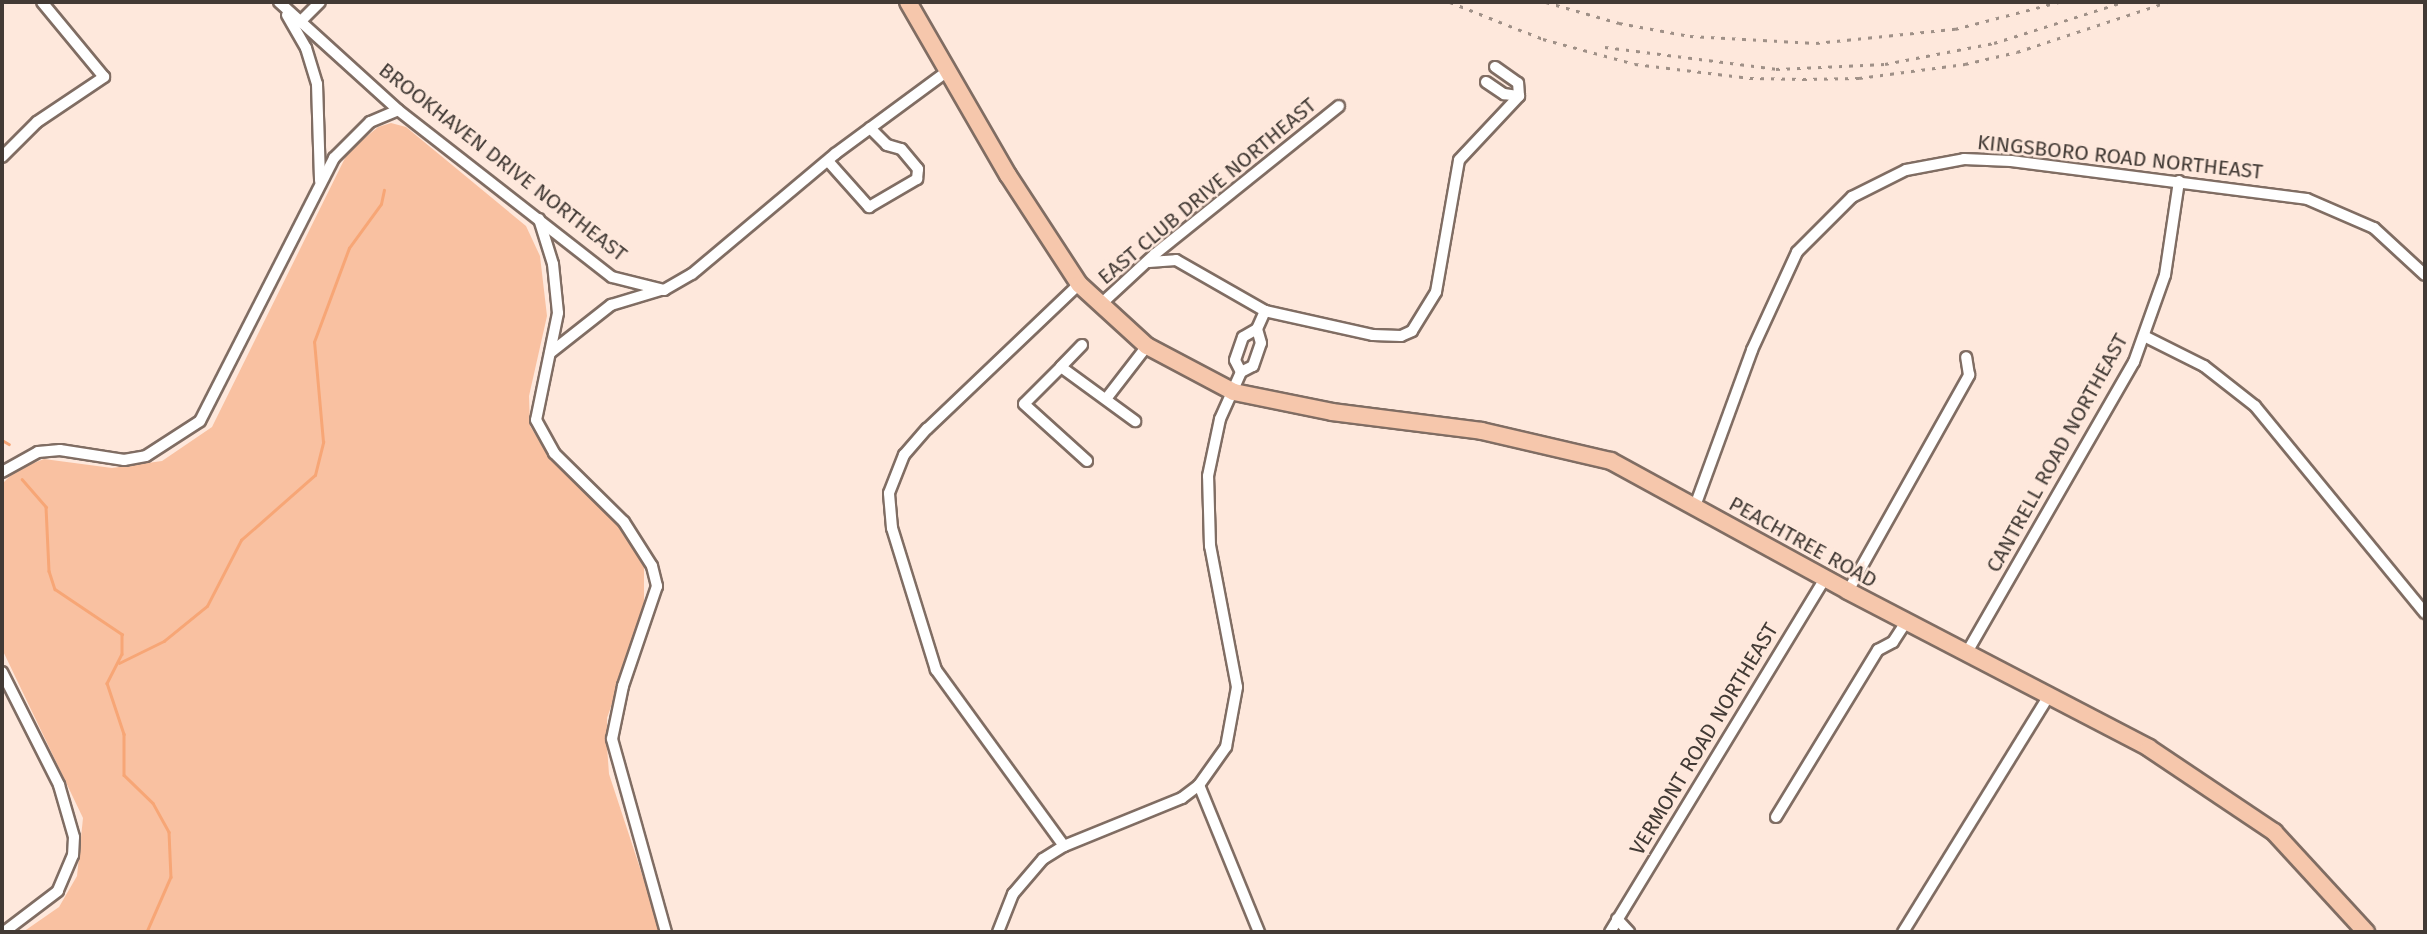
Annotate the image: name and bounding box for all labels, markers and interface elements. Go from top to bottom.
street label: BROOKHAVEN DRIVE NORTHEAST [374,57,632,267]
street label: EAST CLUB DRIVE NORTHEAST [1093,92,1321,290]
street label: KINGSBORO ROAD NORTHEAST [1976,129,2264,185]
street label: CANTRELL ROAD NORTHEAST [1981,329,2133,577]
street label: PEACHTREE ROAD [1725,491,1881,593]
street label: VERMONT ROAD NORTHEAST [1625,618,1783,860]

